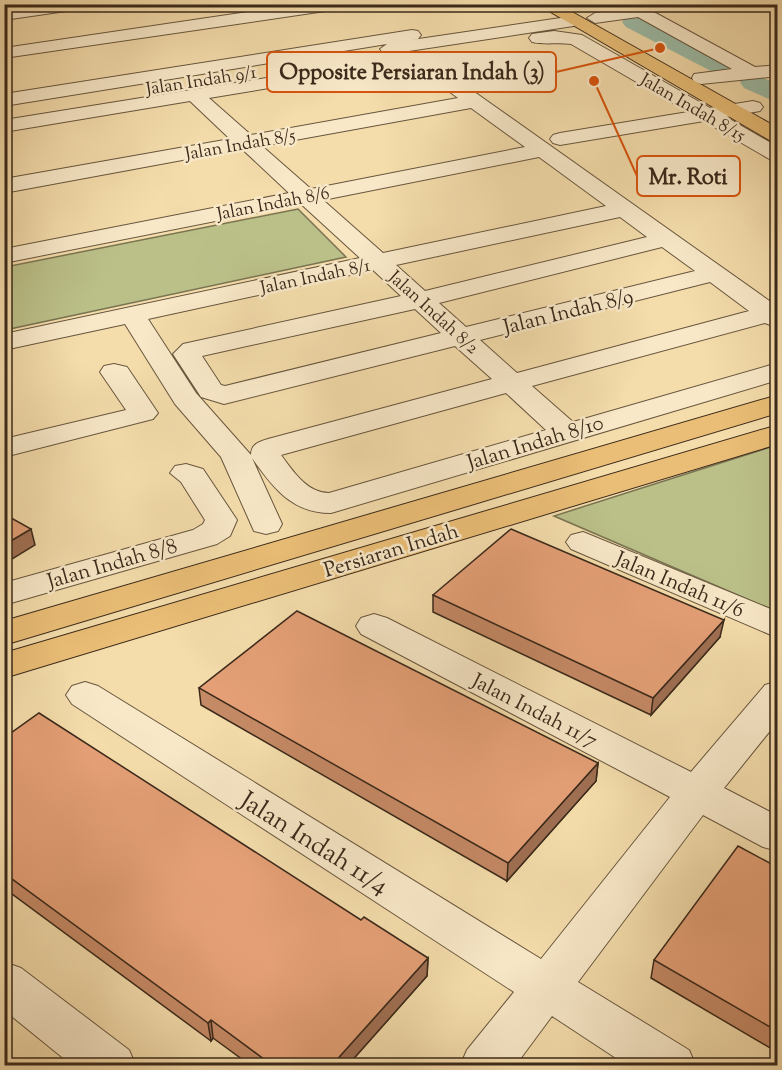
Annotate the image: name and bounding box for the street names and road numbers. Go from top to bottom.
street label: Jalan Indah 9/1 [143,60,258,104]
street label: Jalan Indah 8/15 [634,68,750,149]
street label: Jalan Indah 8/5 [182,123,298,169]
street label: Jalan Indah 8/6 [214,181,332,229]
street label: Jalan Indah 8/1 [257,254,373,302]
street label: Jalan Indah 8/2 [381,265,484,362]
street label: Jalan Indah 8/9 [499,282,637,344]
street label: Jalan Indah 8/10 [463,409,608,479]
street label: Persiaran Indah [320,517,463,587]
street label: Jalan Indah 8/8 [43,532,181,598]
street label: Jalan Indah 11/6 [609,545,748,627]
street label: Jalan Indah 11/7 [465,667,603,757]
street label: Jalan Indah 11/4 [230,783,395,905]

